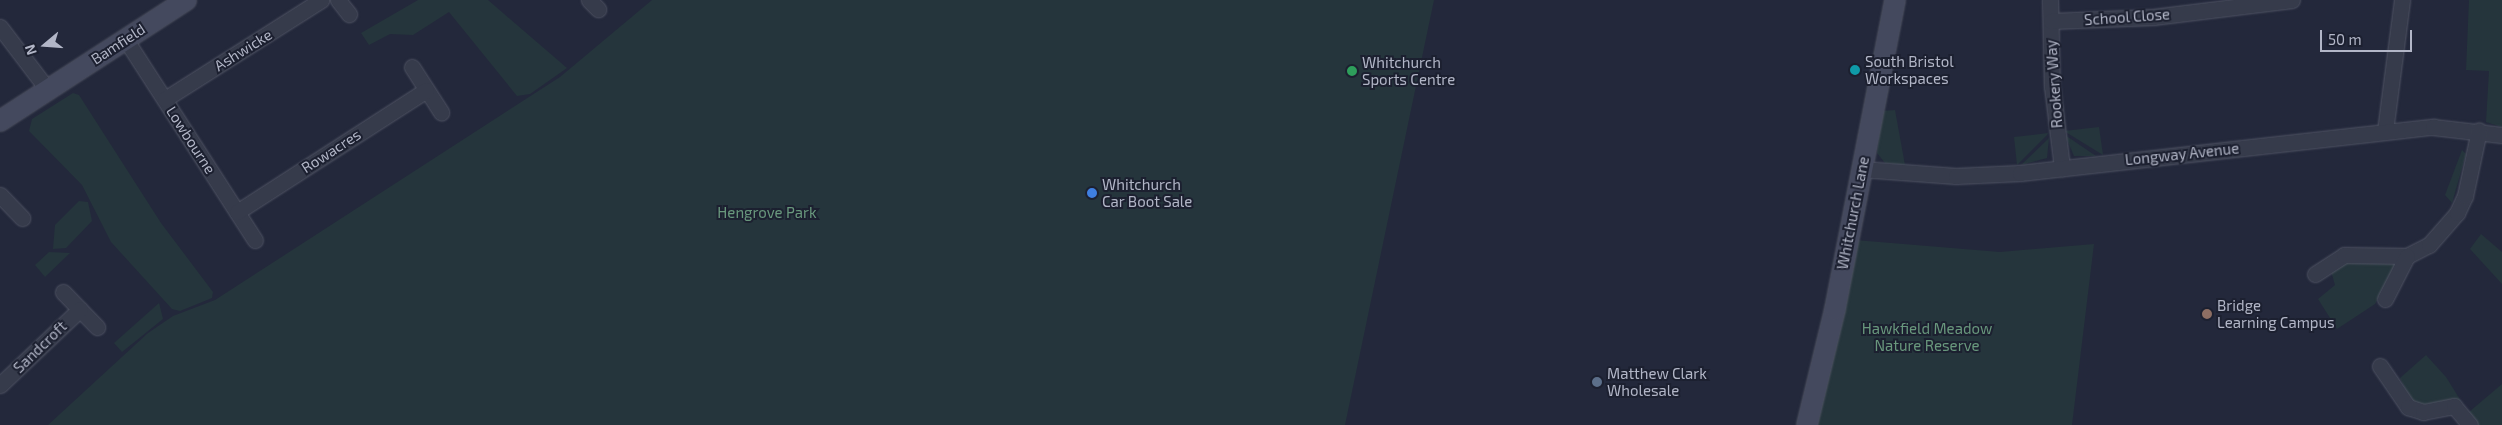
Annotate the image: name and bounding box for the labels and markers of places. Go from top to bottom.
place label: South Bristol Workspaces [1865,52,1954,87]
place label: Whitchurch Sports Centre [1362,53,1455,88]
marker: South Bristol Workspaces [1849,64,1861,76]
marker: Whitchurch Sports Centre [1346,65,1358,77]
place label: Whitchurch Car Boot Sale [1102,175,1193,210]
marker: Whitchurch Car Boot Sale [1086,187,1098,199]
place label: Bridge Learning Campus [2217,296,2335,331]
marker: Bridge Learning Campus [2201,308,2213,320]
place label: Matthew Clark Wholesale [1607,364,1707,399]
marker: Matthew Clark Wholesale [1591,376,1603,388]

